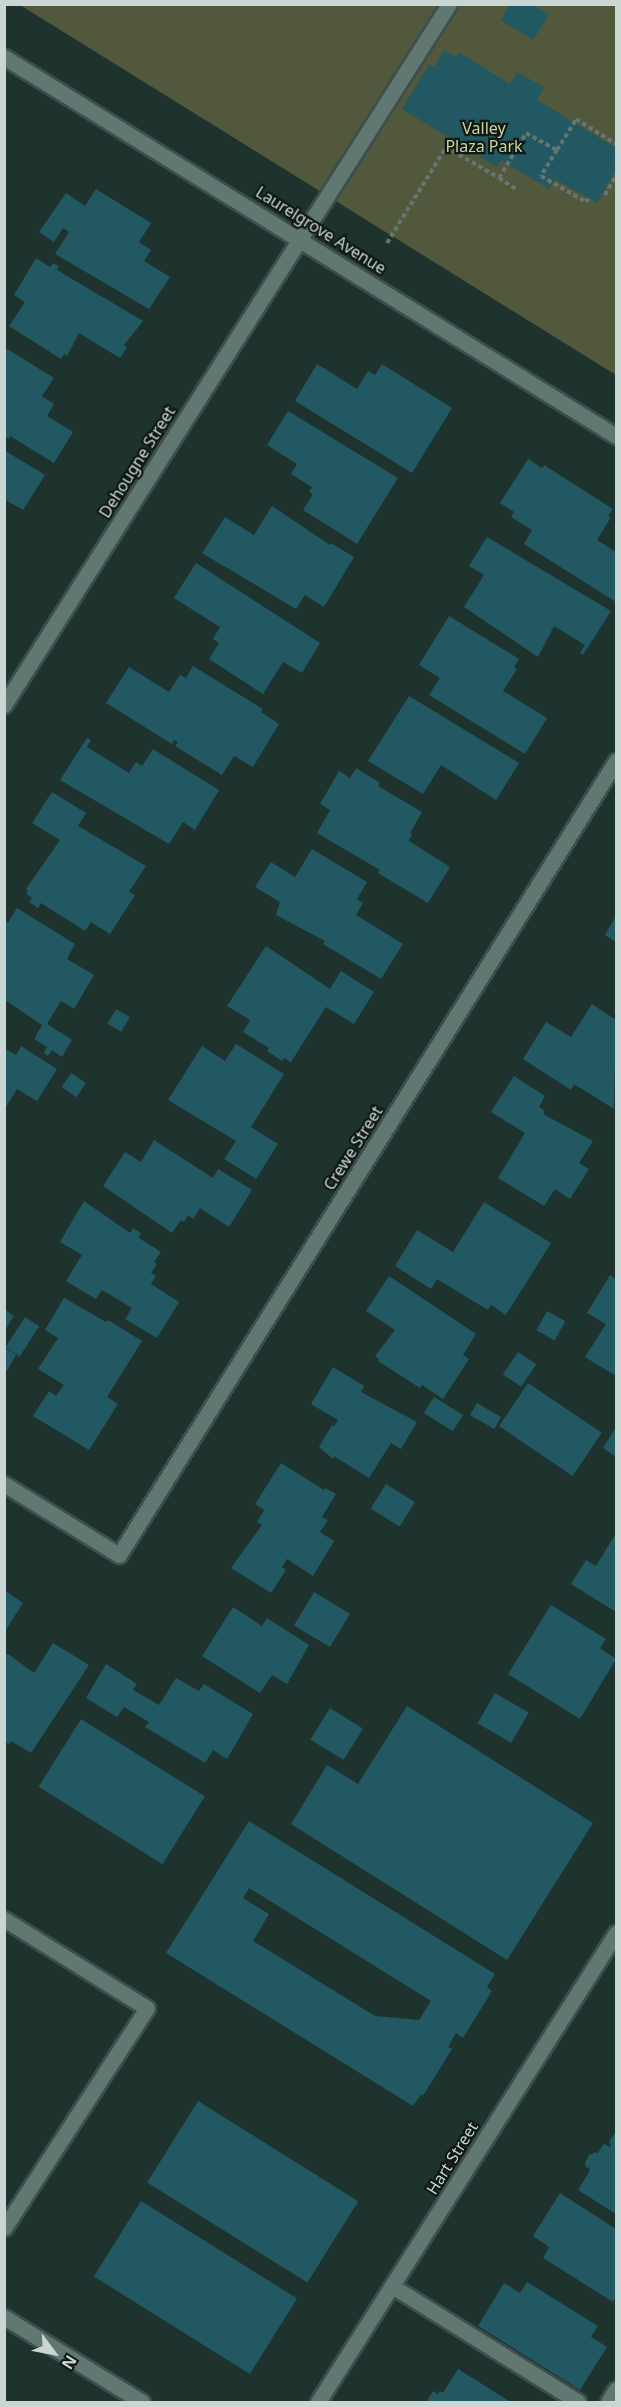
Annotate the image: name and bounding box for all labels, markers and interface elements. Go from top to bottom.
park label: Valley Plaza Park [445,118,523,156]
street label: Laurelgrove Avenue [252,182,390,278]
street label: Dehougne Street [95,403,179,521]
street label: Crewe Street [320,1102,386,1194]
street label: Hart Street [422,2118,482,2198]
north arrow [24,2323,84,2383]
text: N [56,2351,82,2374]

